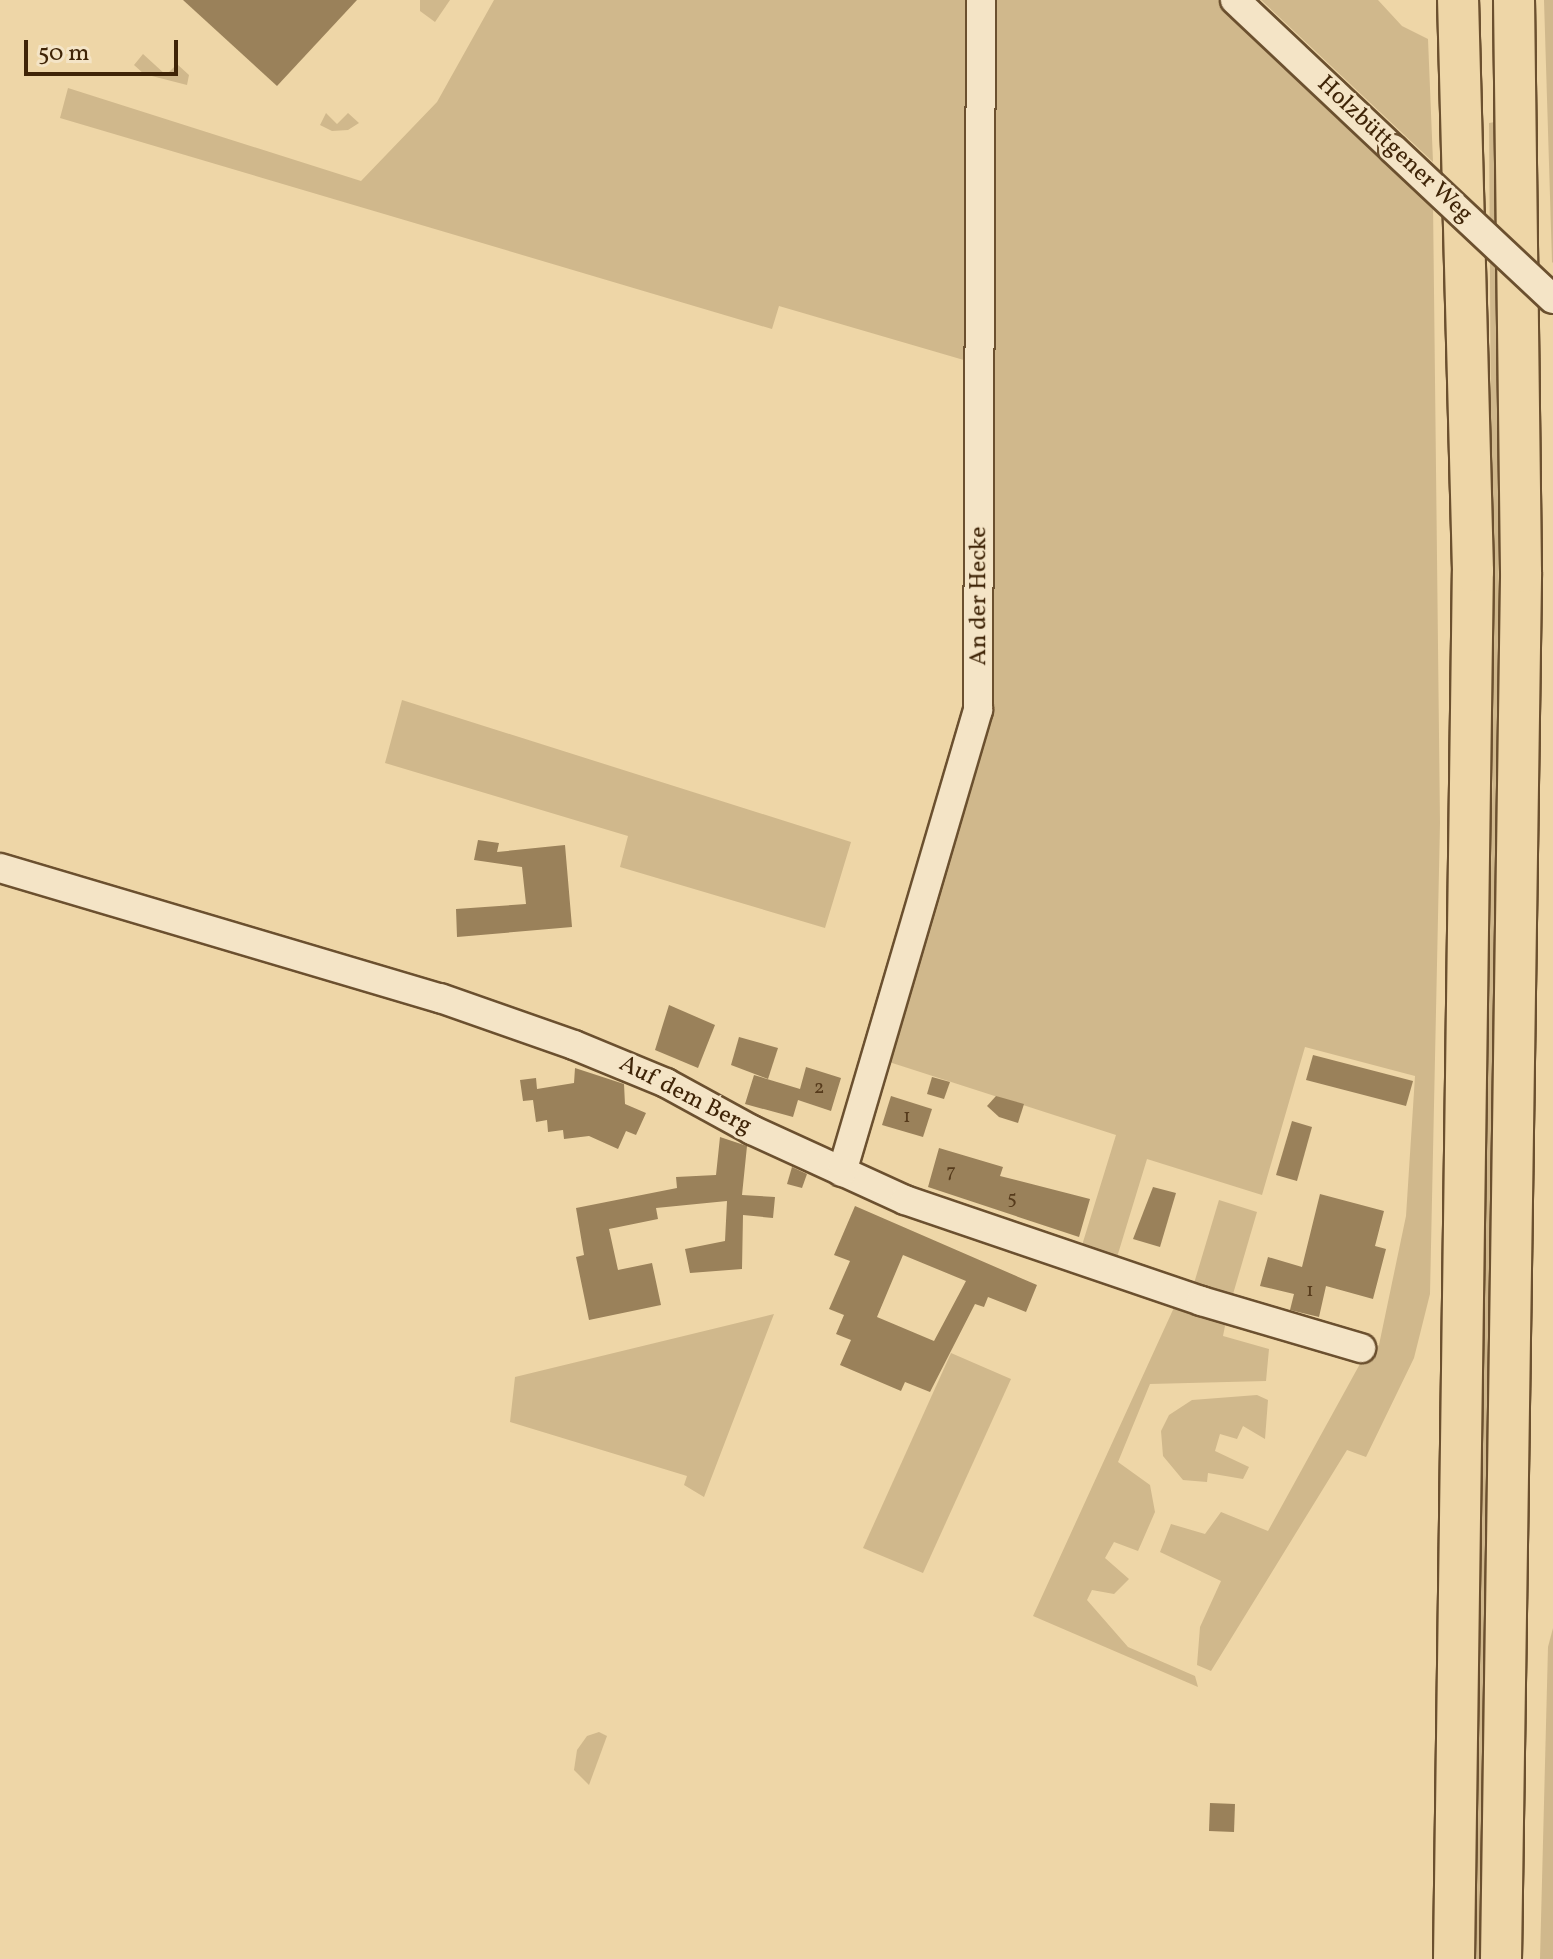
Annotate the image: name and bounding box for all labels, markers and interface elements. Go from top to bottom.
scale bar [28,24,182,74]
text: 50 m [38,37,90,71]
street label: Holzbüttgener Weg [1310,70,1478,230]
street label: An der Hecke [966,526,994,666]
street label: Auf dem Berg [615,1051,755,1141]
house number: 2 [814,1076,824,1100]
house number: 1 [903,1105,911,1129]
house number: 7 [946,1160,956,1184]
house number: 5 [1007,1187,1017,1211]
house number: 1 [1306,1279,1314,1303]

